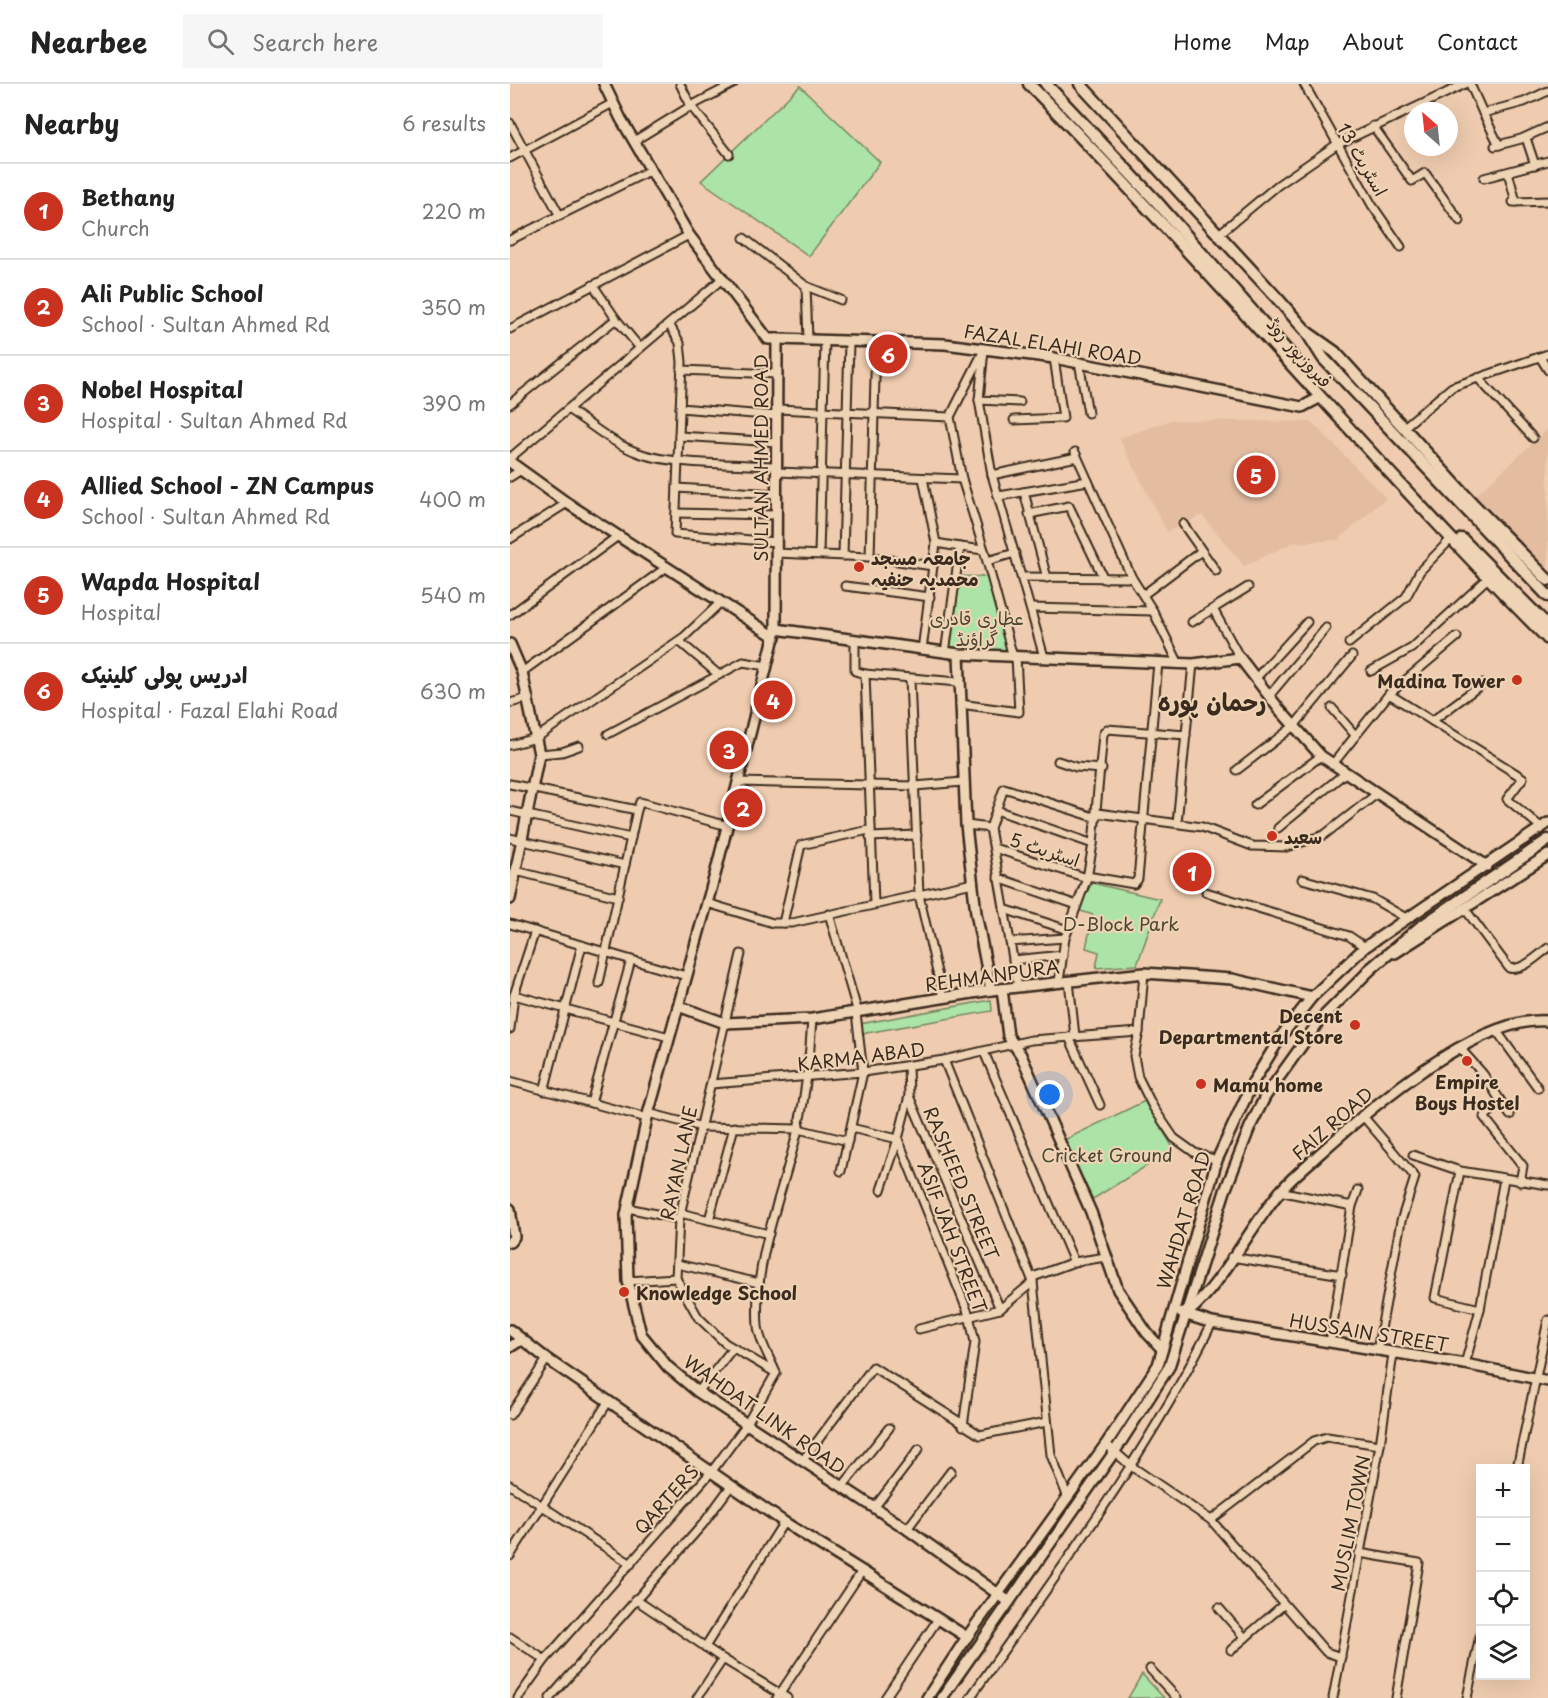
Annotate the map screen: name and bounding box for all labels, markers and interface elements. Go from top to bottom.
search box [183,14,603,68]
text: Nearbee [30,20,147,63]
icon: search [204,25,237,58]
text: Search here [252,25,378,58]
text: Home [1173,25,1232,57]
text: Map [1265,25,1310,57]
text: About [1343,25,1404,57]
text: Contact [1437,25,1518,57]
north arrow [1404,102,1458,156]
text: Nearby [24,104,119,143]
text: 6 results [402,108,486,138]
street label: اسٹریٹ 13 [1331,117,1395,201]
text: Bethany [81,180,175,213]
text: 1 [39,196,48,226]
text: 220 m [422,196,486,226]
text: Church [81,213,150,243]
text: Ali Public School [81,276,263,309]
text: 2 [36,292,51,322]
text: 350 m [421,292,486,322]
text: School · Sultan Ahmed Rd [81,309,330,339]
street label: فیروزپور روڈ [1261,311,1339,393]
street label: FAZAL ELAHI ROAD [962,317,1144,371]
pin: 6 [868,332,908,376]
street label: SULTAN AHMED ROAD [747,354,774,562]
text: Nobel Hospital [81,372,243,405]
text: 3 [37,388,50,418]
text: 390 m [422,388,486,418]
text: Hospital · Sultan Ahmed Rd [81,405,347,435]
pin: 5 [1236,452,1276,498]
text: Allied School - ZN Campus [81,468,374,501]
text: 4 [37,484,50,514]
text: 400 m [419,484,486,514]
text: School · Sultan Ahmed Rd [81,501,330,531]
place label: جامعہ مسجد محمدیہ حنفیہ [871,544,979,592]
marker: جامعہ مسجد محمدیہ حنفیہ [852,560,866,574]
text: Wapda Hospital [81,564,260,597]
text: 5 [37,580,50,610]
text: 540 m [420,580,486,610]
text: Hospital [81,597,161,627]
park label: عطاری قادری گراؤنڈ [930,604,1024,652]
text: ادریس پولی کلینیک [81,657,247,690]
place label: Madina Tower [1377,667,1506,694]
marker: Madina Tower [1510,673,1524,687]
text: 6 [36,676,51,706]
text: 630 m [420,676,486,706]
pin: 4 [754,678,792,722]
district label: رحمان پورہ [1158,683,1266,719]
text: Hospital · Fazal Elahi Road [81,695,338,725]
pin: 3 [710,728,748,772]
pin: 2 [724,786,762,830]
place label: سعید [1284,823,1322,850]
street label: اسٹریٹ 5 [1006,825,1084,873]
marker: سعید [1265,829,1279,843]
pin: 1 [1172,850,1212,894]
park label: D-Block Park [1063,910,1179,937]
street label: REHMANPURA [923,952,1061,998]
place label: Decent Departmental Store [1159,1002,1343,1050]
marker: Decent Departmental Store [1348,1018,1362,1032]
street label: KARMA ABAD [796,1035,926,1077]
marker: Empire Boys Hostel [1460,1054,1474,1068]
place label: Empire Boys Hostel [1415,1068,1519,1116]
place label: Mamu home [1213,1071,1323,1098]
marker: Mamu home [1194,1077,1208,1091]
your location [1035,1080,1064,1109]
street label: FAIZ ROAD [1285,1080,1379,1166]
street label: RASHEED STREET [917,1102,1007,1265]
street label: RAYAN LANE [653,1103,703,1223]
park label: Cricket Ground [1041,1141,1173,1168]
street label: WAHDAT ROAD [1149,1147,1217,1293]
street label: ASIF JAH STREET [912,1158,995,1317]
place label: Knowledge School [636,1279,797,1306]
marker: Knowledge School [617,1285,631,1299]
street label: HUSSAIN STREET [1288,1306,1451,1358]
street label: WAHDAT LINK ROAD [679,1348,851,1480]
street label: MUSLIM TOWN [1324,1452,1376,1594]
street label: QARTERS [627,1458,705,1540]
map controls [1476,1464,1530,1680]
button: + [1476,1464,1530,1518]
button: − [1476,1518,1530,1572]
button: locate [1476,1572,1530,1626]
button: layers [1476,1626,1530,1680]

